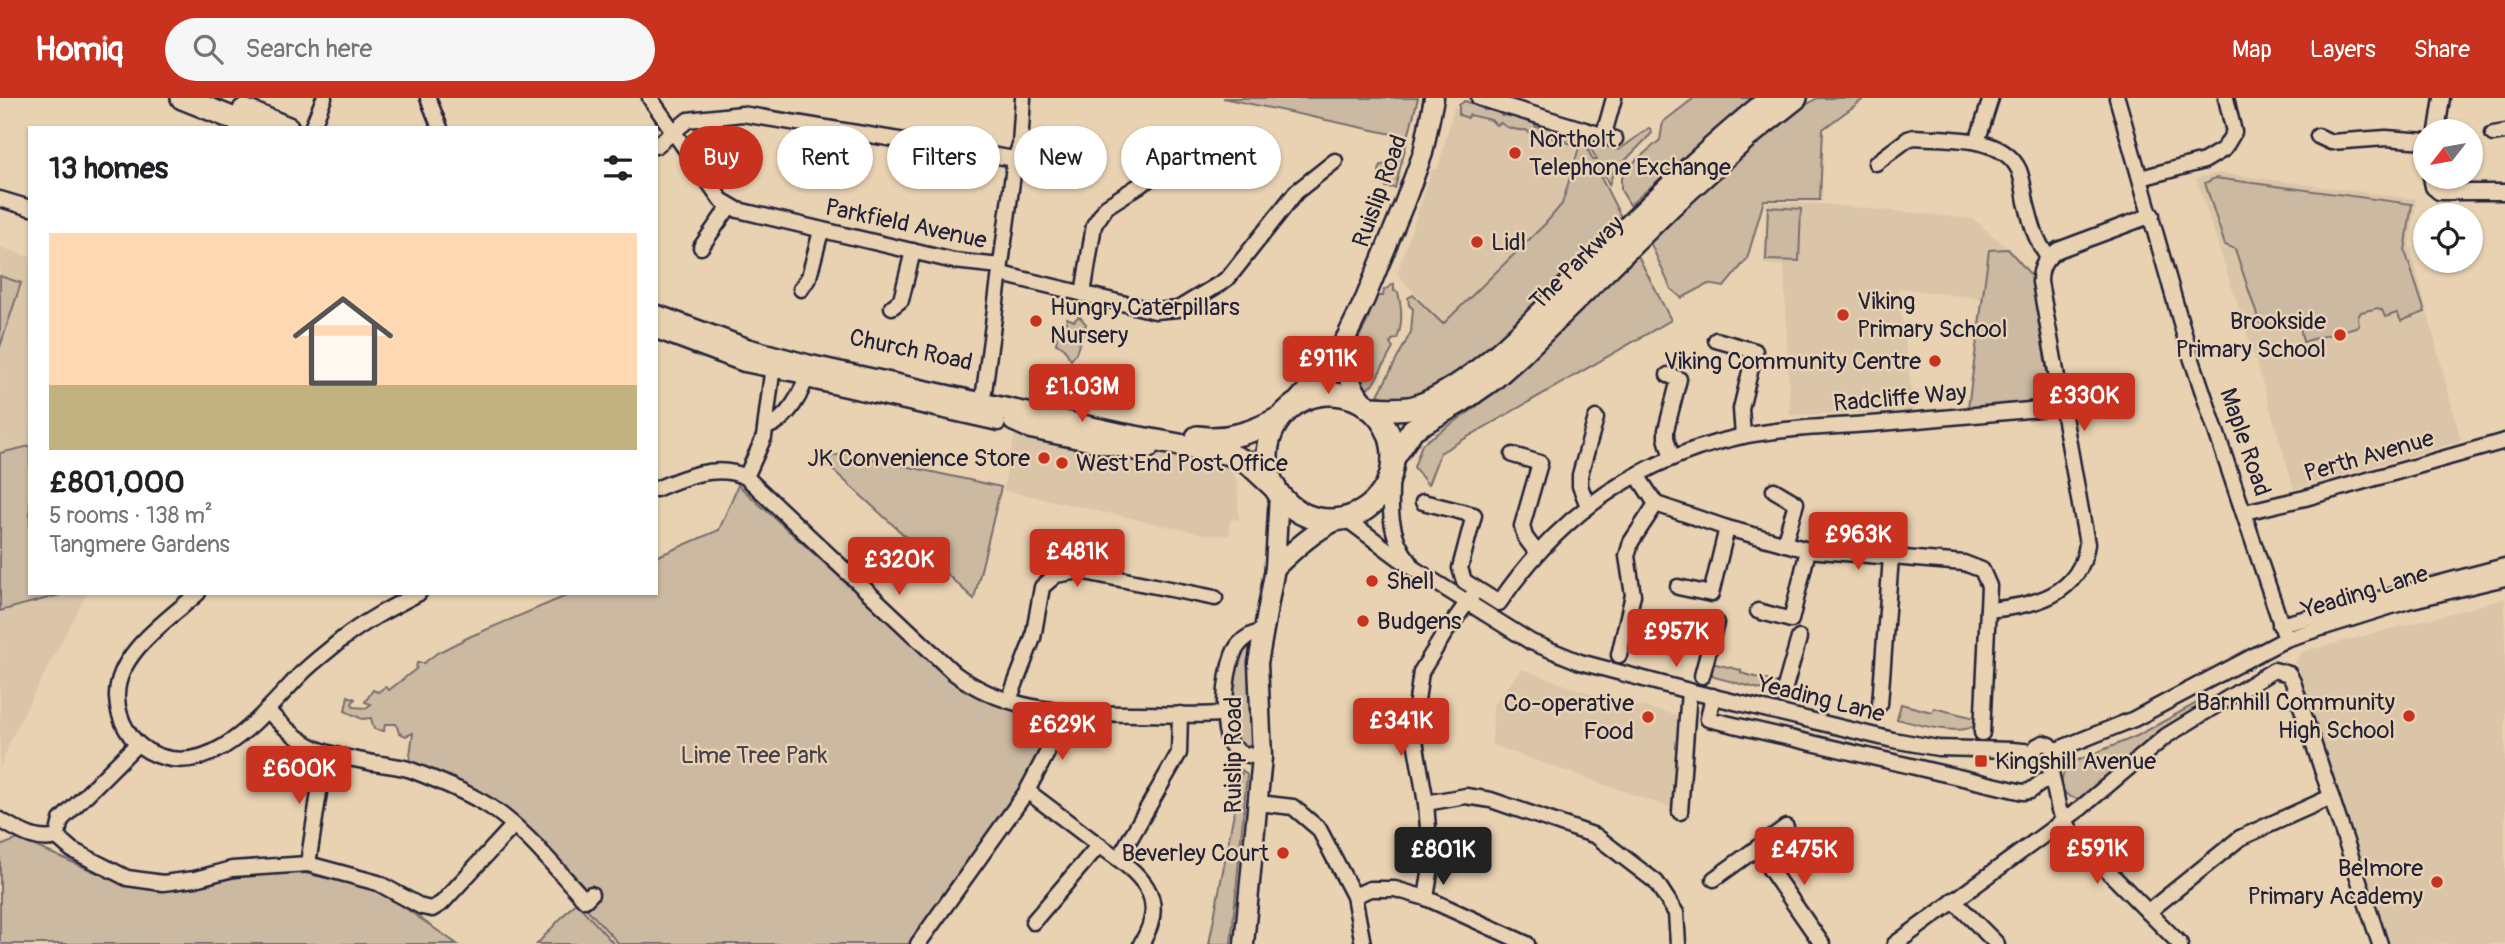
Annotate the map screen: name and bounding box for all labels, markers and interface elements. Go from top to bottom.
search box [165,18,655,81]
text: Homiq [35,29,123,70]
icon: search [189,30,227,68]
text: Search here [245,33,372,65]
text: Map [2232,35,2272,64]
text: Layers [2310,35,2376,64]
text: Share [2414,35,2470,64]
north arrow [2413,119,2483,189]
map controls [2413,119,2483,273]
place label: Northolt Telephone Exchange [1529,125,1731,182]
chip: Buy [679,126,763,189]
chip: Rent [777,126,873,189]
chip: Filters [887,126,1000,189]
chip: New [1014,126,1107,189]
chip: Apartment [1121,126,1281,189]
street label: Ruislip Road [1346,131,1414,251]
marker: Northolt Telephone Exchange [1507,145,1523,161]
icon: filters [599,149,637,187]
text: 13 homes [49,150,168,187]
street label: Parkfield Avenue [823,193,990,255]
button: locate [2413,203,2483,273]
street label: The Parkway [1524,210,1630,316]
place label: Lidl [1491,228,1526,257]
marker: Lidl [1469,234,1485,250]
icon: home [280,278,406,404]
place label: Viking Primary School [1857,287,2007,344]
place label: Hungry Caterpillars Nursery [1050,293,1240,350]
marker: Viking Primary School [1835,307,1851,323]
place label: Brookside Primary School [2176,307,2326,364]
marker: Hungry Caterpillars Nursery [1028,313,1044,329]
street label: Church Road [847,323,975,377]
marker: Brookside Primary School [2332,327,2348,343]
pin: £911K [1279,336,1377,396]
text: £911K [1299,344,1357,373]
place label: Viking Community Centre [1664,347,1921,376]
marker: Viking Community Centre [1927,353,1943,369]
pin: £1.03M [1025,364,1139,424]
text: £1.03M [1045,372,1119,401]
pin: £330K [2035,374,2133,433]
street label: Radcliffe Way [1832,378,1968,418]
text: £330K [2049,381,2119,410]
street label: Maple Road [2213,384,2277,500]
street label: Perth Avenue [2301,424,2437,488]
place label: JK Convenience Store [807,444,1030,473]
place label: West End Post Office [1076,449,1288,478]
marker: JK Convenience Store [1036,450,1052,466]
marker: West End Post Office [1054,455,1070,471]
text: £801,000 [49,464,185,501]
text: 5 rooms · 138 m² [49,501,213,530]
pin: £963K [1809,512,1907,572]
text: £963K [1825,520,1891,549]
text: Tangmere Gardens [49,530,230,559]
pin: £481K [1028,530,1126,589]
text: £481K [1046,537,1108,566]
pin: £320K [850,538,948,597]
text: £320K [864,545,934,574]
street label: Yeading Lane [2297,559,2432,625]
place label: Shell [1386,567,1435,596]
marker: Shell [1364,573,1380,589]
place label: Budgens [1377,607,1462,636]
pin: £957K [1627,610,1725,669]
marker: Budgens [1355,613,1371,629]
text: £957K [1643,617,1709,646]
street label: Yeading Lane [1753,669,1888,729]
place label: Barnhill Community High School [2196,688,2395,745]
place label: Co-operative Food [1503,689,1634,746]
street label: Ruislip Road [1219,696,1248,814]
pin: £341K [1352,698,1450,758]
pin: £629K [1013,702,1111,762]
text: £341K [1369,706,1433,735]
marker: Barnhill Community High School [2401,708,2417,724]
marker: Co-operative Food [1640,709,1656,725]
text: £629K [1029,710,1095,739]
park label: Lime Tree Park [680,741,828,770]
pin: £600K [250,746,348,806]
place label: Kingshill Avenue [1995,747,2156,776]
marker: Kingshill Avenue [1973,753,1989,769]
text: £600K [262,754,336,783]
pin: £591K [2048,826,2146,886]
pin: £801K [1394,828,1492,887]
pin: £475K [1755,828,1853,887]
text: £591K [2066,834,2128,863]
text: £801K [1411,835,1475,864]
text: £475K [1771,835,1837,864]
place label: Beverley Court [1121,839,1269,868]
marker: Beverley Court [1275,845,1291,861]
place label: Belmore Primary Academy [2247,854,2423,911]
marker: Belmore Primary Academy [2429,874,2445,890]

